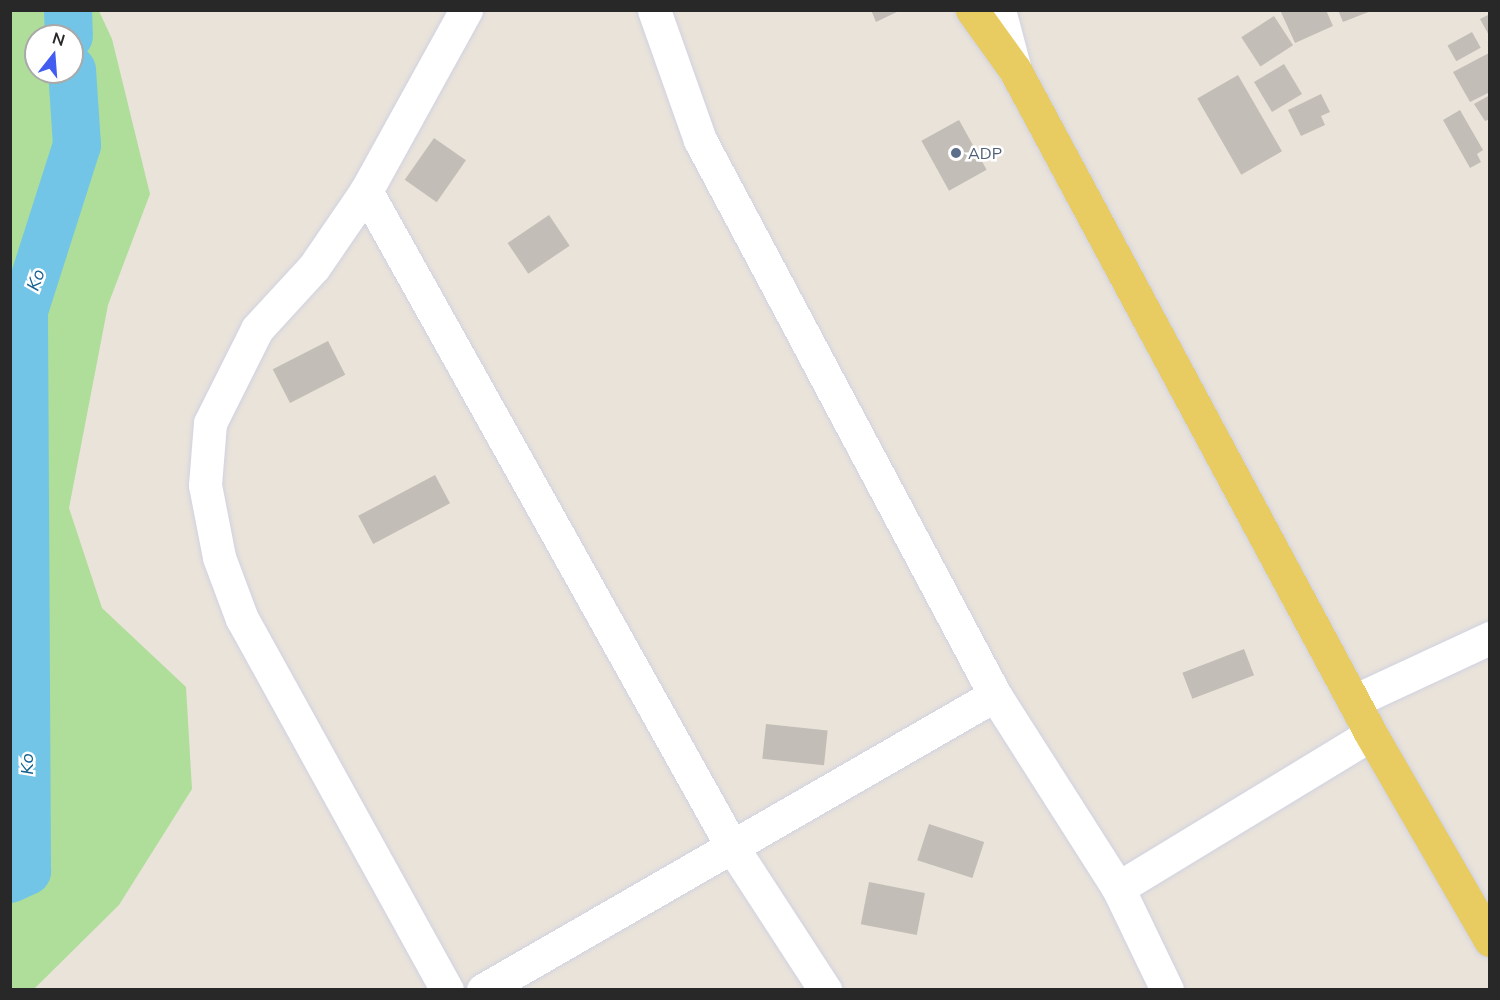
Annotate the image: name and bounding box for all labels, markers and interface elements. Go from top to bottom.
north arrow [24,24,84,84]
text: N [50,27,67,50]
place label: ADP [968,143,1002,163]
marker: ADP [949,146,963,160]
water label: Ko [22,266,50,294]
water label: Ko [16,753,38,775]

